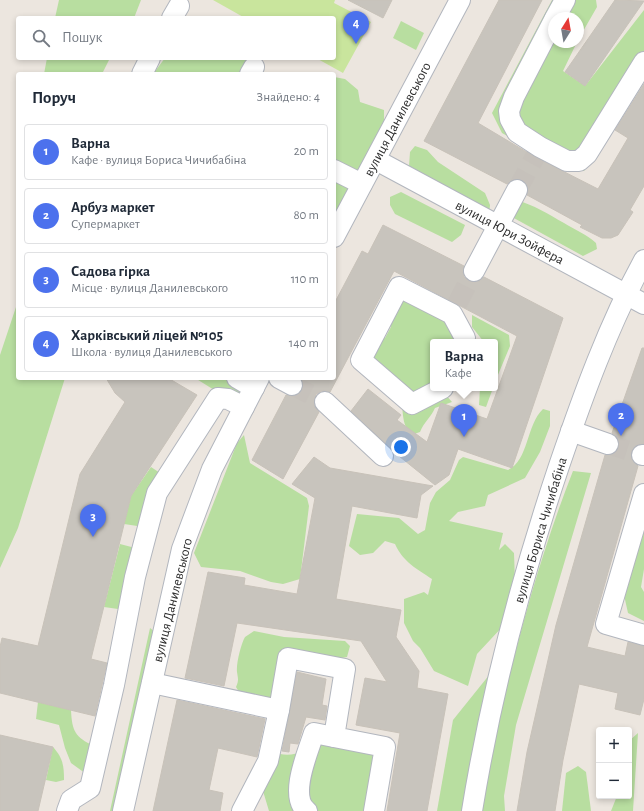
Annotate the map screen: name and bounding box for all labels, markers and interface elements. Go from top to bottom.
pin: 4 [343,11,369,44]
north arrow [548,12,584,48]
search box [16,16,336,60]
icon: search [30,27,52,49]
text: Пошук [62,30,102,45]
street label: вулиця Данилевського [362,60,434,179]
text: Поруч [32,89,76,106]
text: Знайдено: 4 [257,91,320,104]
text: Варна [71,136,110,151]
text: 1 [44,145,48,158]
text: 20 m [294,145,319,158]
text: Кафе · вулиця Бориса Чичибабіна [71,154,246,167]
street label: вулиця Юри Зойфера [453,198,567,268]
text: Арбуз маркет [71,200,155,215]
text: 2 [43,209,49,222]
text: 80 m [293,209,319,222]
text: Супермаркет [71,218,140,231]
text: Садова гірка [71,264,150,279]
text: 3 [43,273,49,286]
text: 110 m [291,273,319,286]
text: Місце · вулиця Данилевського [71,282,228,295]
text: Харківський ліцей №105 [71,328,223,343]
text: 4 [43,337,49,350]
text: 140 m [289,337,319,350]
popup [430,339,498,391]
text: Школа · вулиця Данилевського [71,346,232,359]
text: Варна [444,349,484,364]
text: Кафе [444,367,472,380]
pin: 2 [608,403,634,436]
pin: 1 [451,404,477,437]
your location [391,437,411,457]
street label: вулиця Бориса Чичибабіна [512,455,570,605]
pin: 3 [80,504,106,537]
street label: вулиця Данилевського [151,537,195,664]
map controls [596,727,632,799]
button: + [596,727,632,763]
button: − [596,763,632,799]

